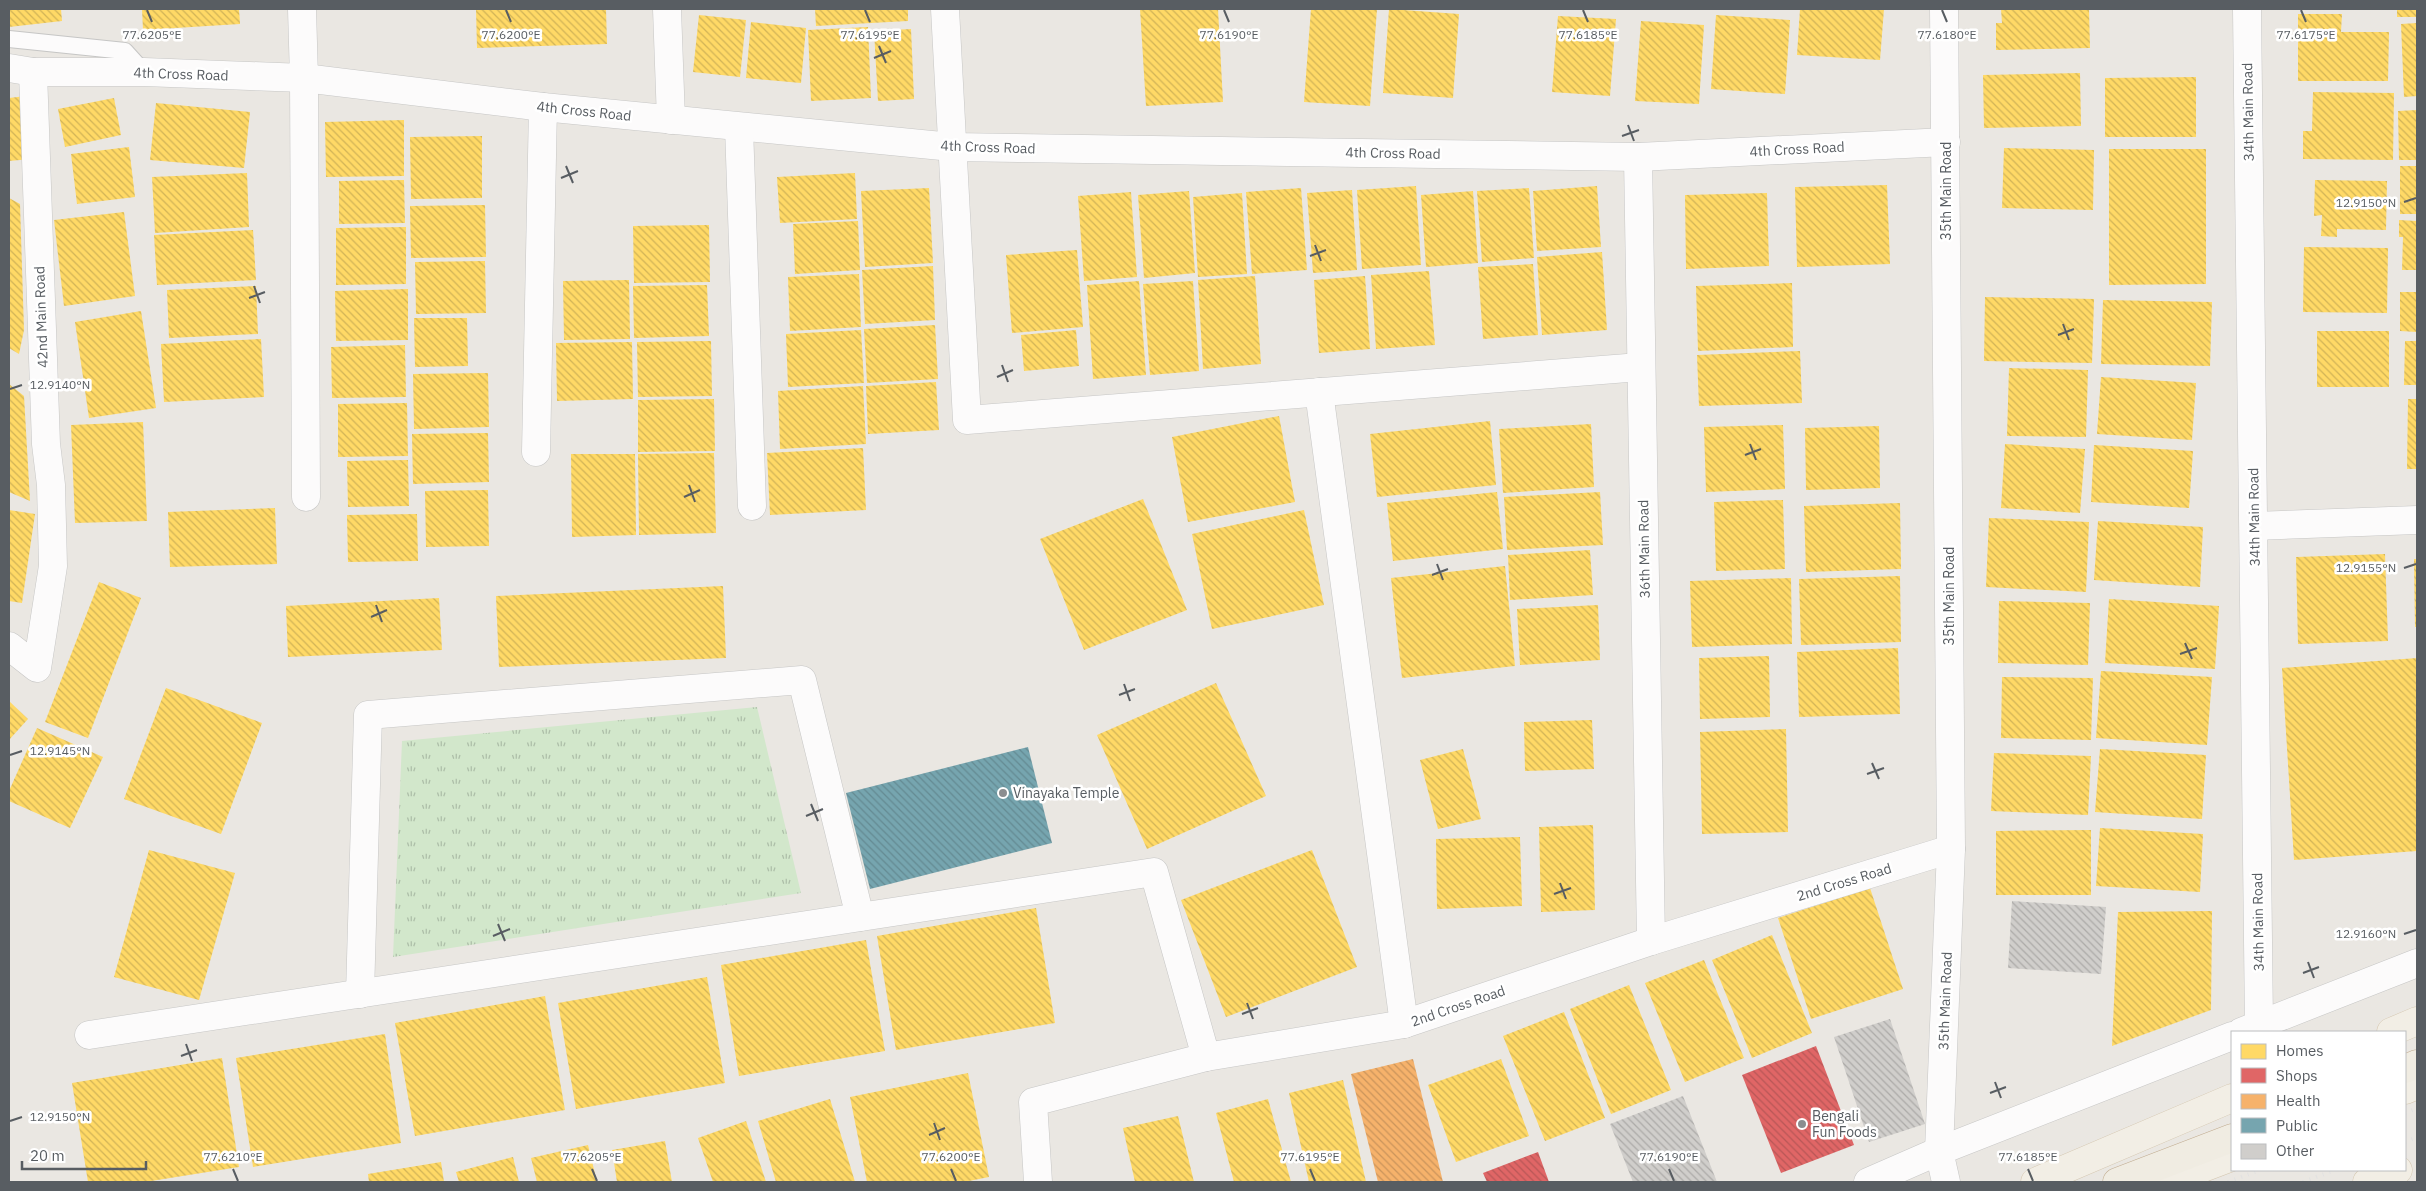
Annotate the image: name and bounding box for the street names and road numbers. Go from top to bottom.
street label: 34th Main Road [2238,62,2258,162]
street label: 4th Cross Road [133,63,229,85]
street label: 4th Cross Road [536,97,632,125]
street label: 4th Cross Road [940,136,1036,158]
street label: 4th Cross Road [1749,138,1845,160]
street label: 35th Main Road [1937,142,1955,240]
street label: 4th Cross Road [1345,143,1441,163]
street label: 42nd Main Road [30,266,52,368]
street label: 34th Main Road [2244,467,2264,567]
street label: 36th Main Road [1634,499,1654,599]
street label: 35th Main Road [1940,547,1958,645]
street label: 2nd Cross Road [1794,859,1894,905]
street label: 34th Main Road [2248,872,2268,972]
street label: 35th Main Road [1934,951,1956,1051]
street label: 2nd Cross Road [1409,981,1507,1031]

